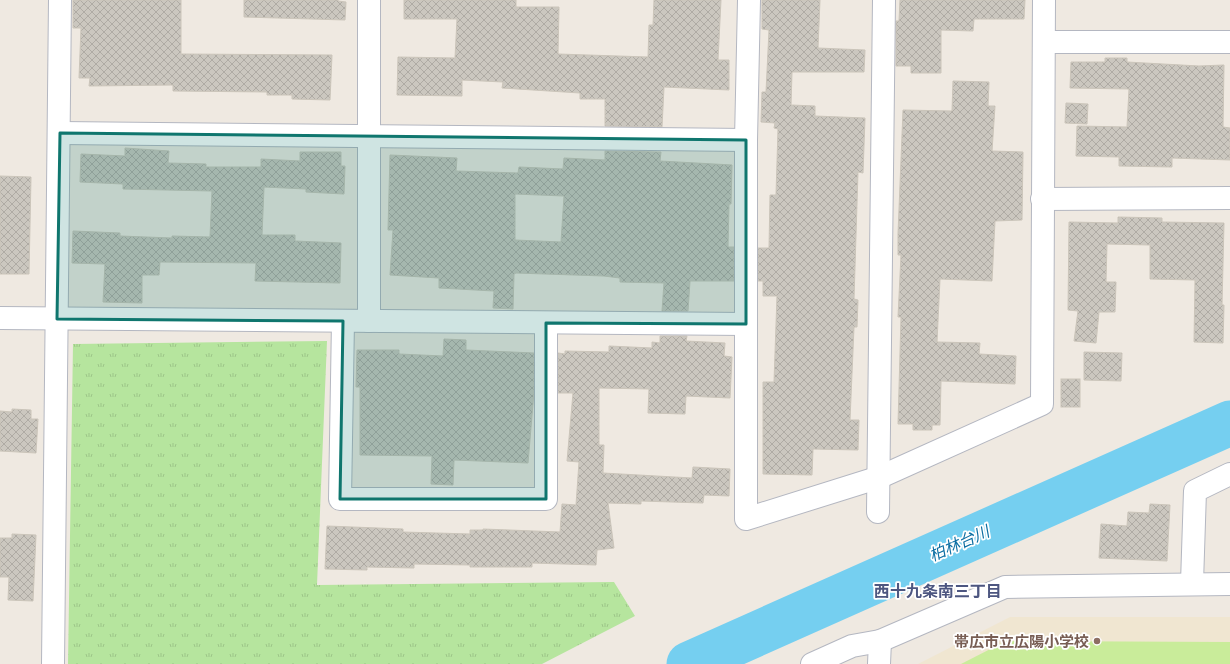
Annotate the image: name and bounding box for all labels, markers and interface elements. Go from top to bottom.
water label: 柏林台川 [925,518,995,567]
district label: 西十九条南三丁目 [874,579,1002,603]
place label: 帯広市立広陽小学校 [954,630,1089,653]
marker: 帯広市立広陽小学校 [1092,636,1102,646]

